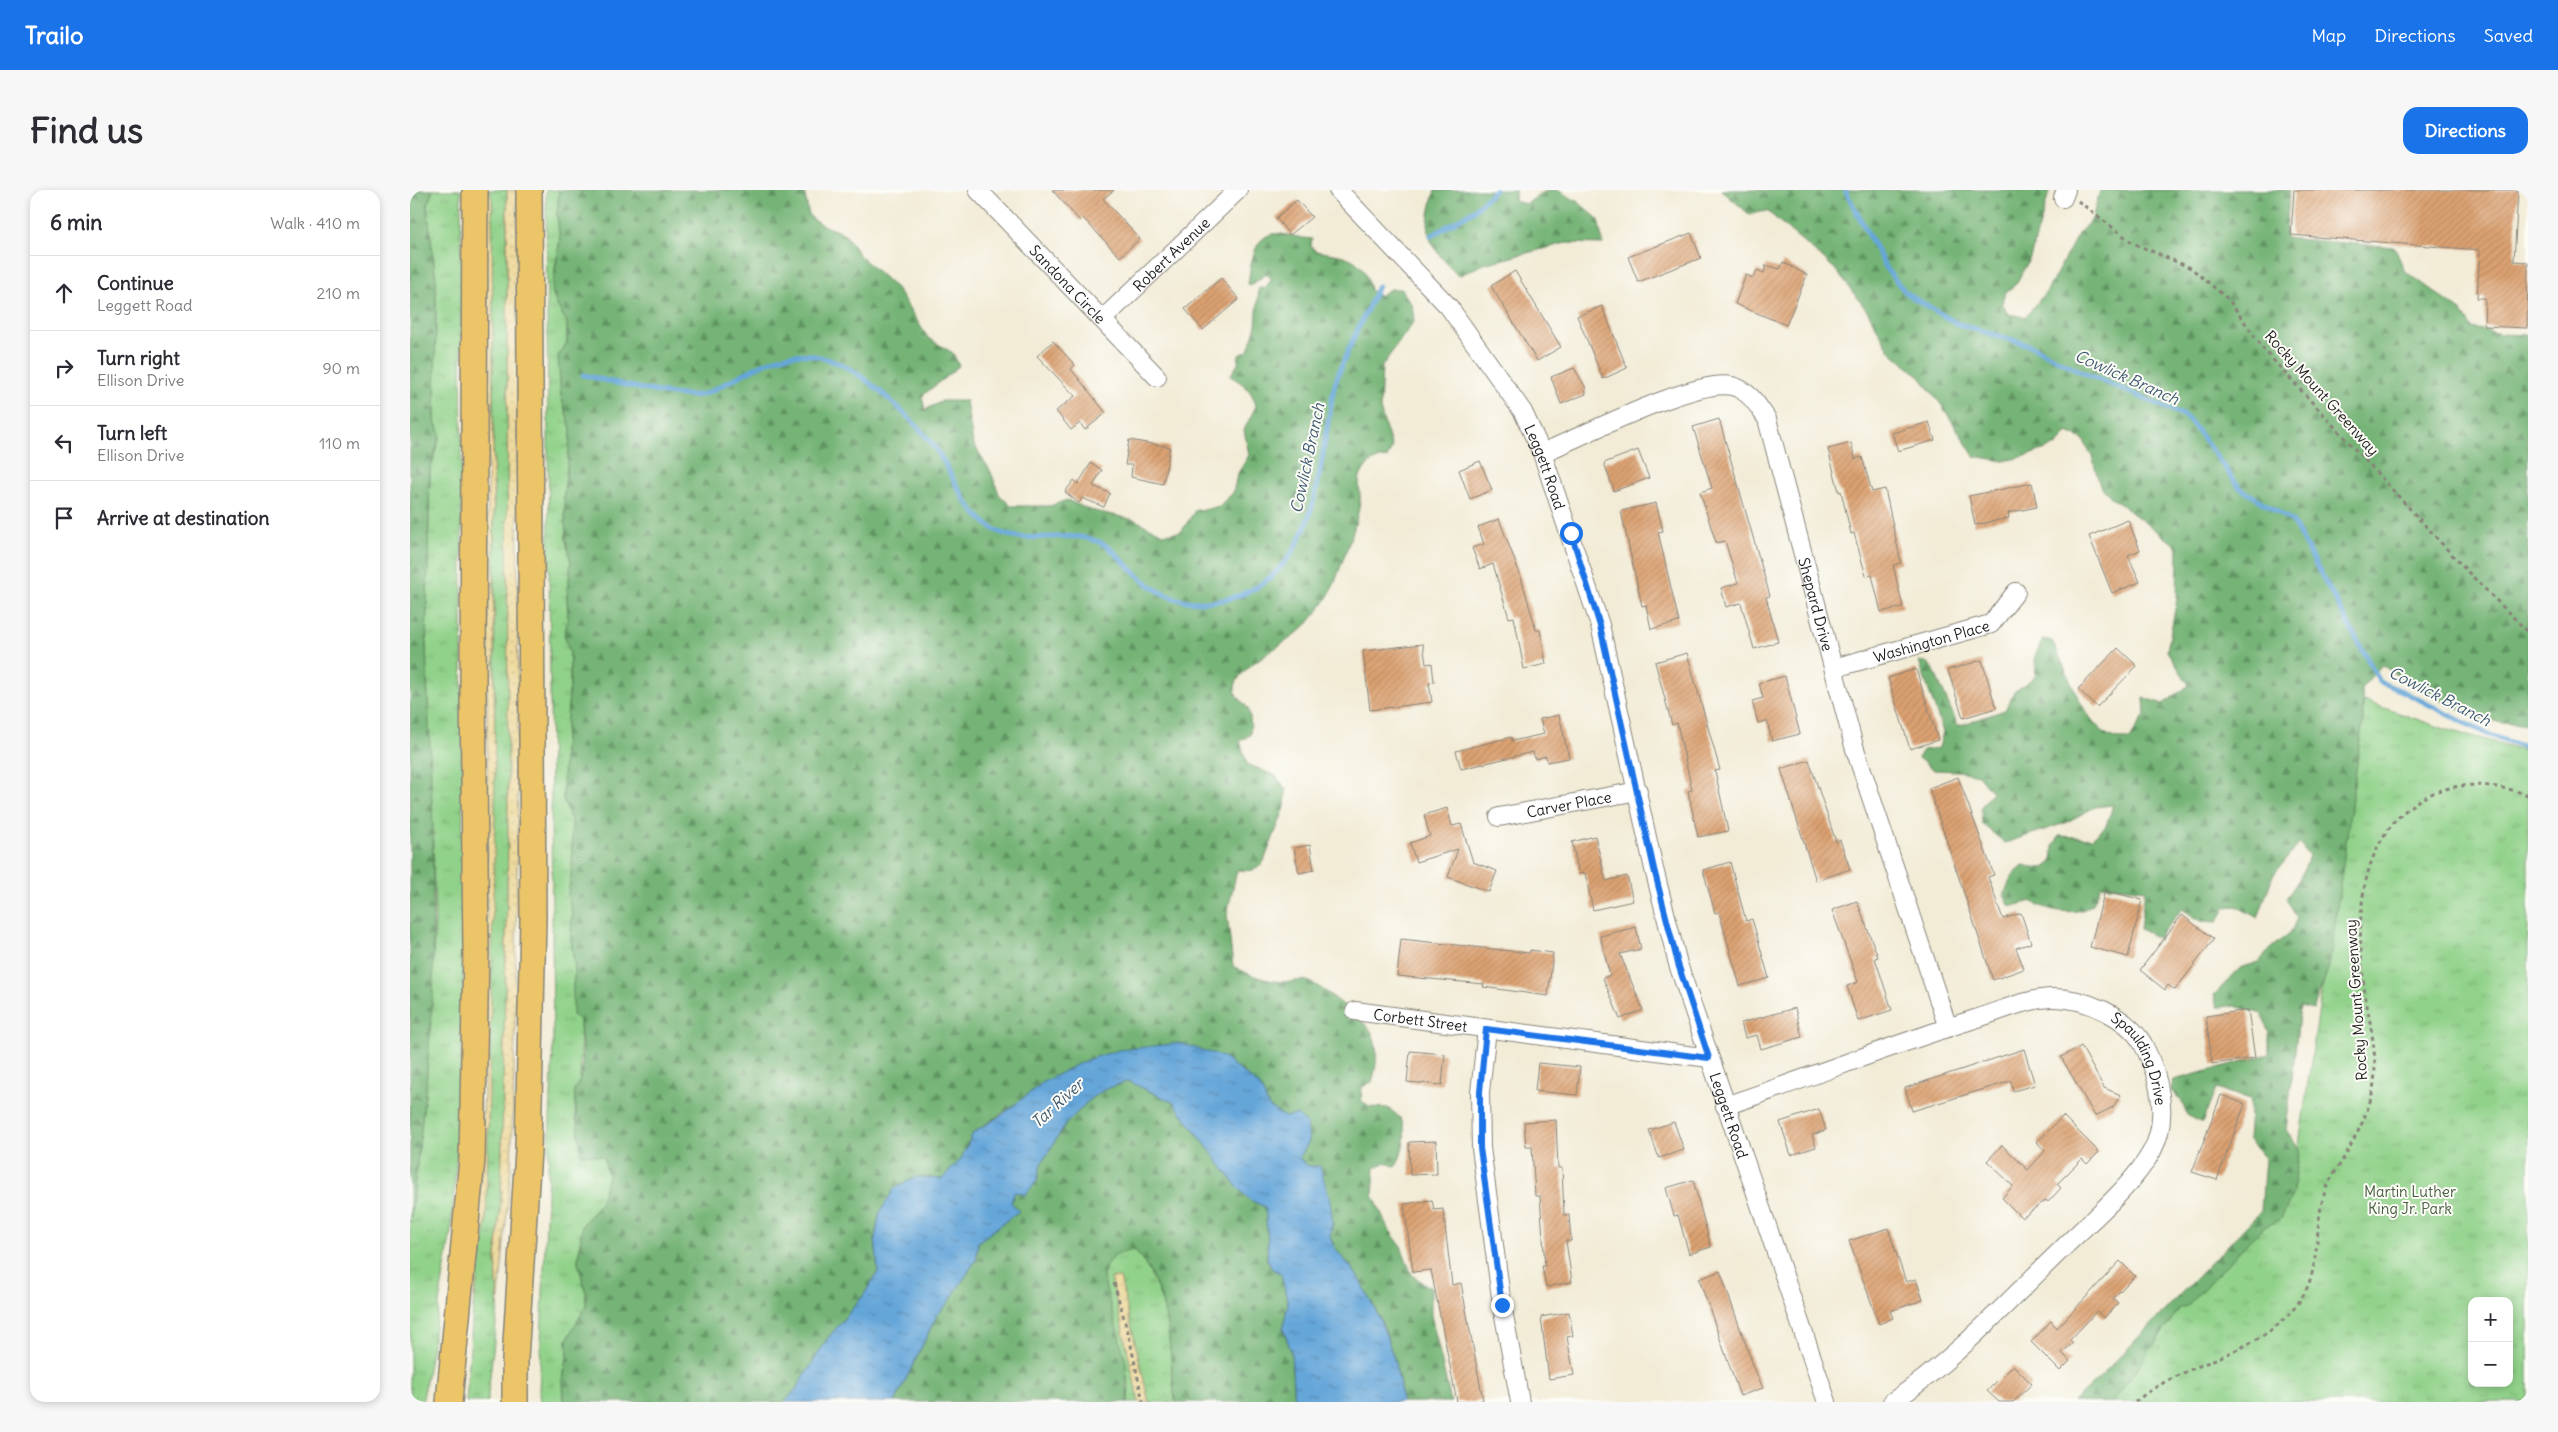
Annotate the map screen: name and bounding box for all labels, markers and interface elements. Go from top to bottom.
text: Trailo [25,20,83,50]
text: Map [2311,24,2346,47]
text: Directions [2374,24,2456,47]
text: Saved [2484,24,2533,47]
button: Directions [2403,107,2528,154]
text: Find us [30,108,143,152]
text: 6 min [50,209,102,236]
text: Walk · 410 m [270,213,360,233]
street label: Robert Avenue [1128,213,1213,295]
street label: Sandona Circle [1026,240,1110,327]
text: Continue [97,271,174,295]
icon: ahead [50,279,78,307]
text: 210 m [317,283,360,303]
text: Leggett Road [97,295,192,315]
street label: Rocky Mount Greenway [2261,327,2383,459]
water label: Cowlick Branch [2072,345,2183,409]
text: Turn right [97,346,180,370]
icon: right [50,354,78,382]
text: 90 m [322,358,360,378]
text: Ellison Drive [97,370,184,390]
water label: Cowlick Branch [1286,400,1329,515]
text: Turn left [97,421,167,445]
street label: Leggett Road [1520,421,1570,512]
icon: left [50,429,78,457]
text: 110 m [319,433,360,453]
text: Ellison Drive [97,445,184,465]
icon: arrive [50,504,78,532]
text: Arrive at destination [97,506,270,530]
route start [1560,522,1583,545]
street label: Shepard Drive [1795,555,1838,653]
street label: Washington Place [1871,615,1991,666]
water label: Cowlick Branch [2386,662,2495,731]
street label: Carver Place [1525,787,1613,821]
street label: Rocky Mount Greenway [2341,919,2371,1081]
street label: Corbett Street [1372,1004,1468,1035]
street label: Spaulding Drive [2108,1007,2171,1106]
street label: Leggett Road [1706,1070,1753,1161]
water label: Tar River [1027,1073,1089,1132]
park label: Martin Luther King Jr. Park [2364,1182,2456,1218]
route end [1491,1294,1514,1317]
map controls [2468,1297,2513,1387]
button: + [2468,1297,2513,1342]
button: − [2468,1342,2513,1387]

